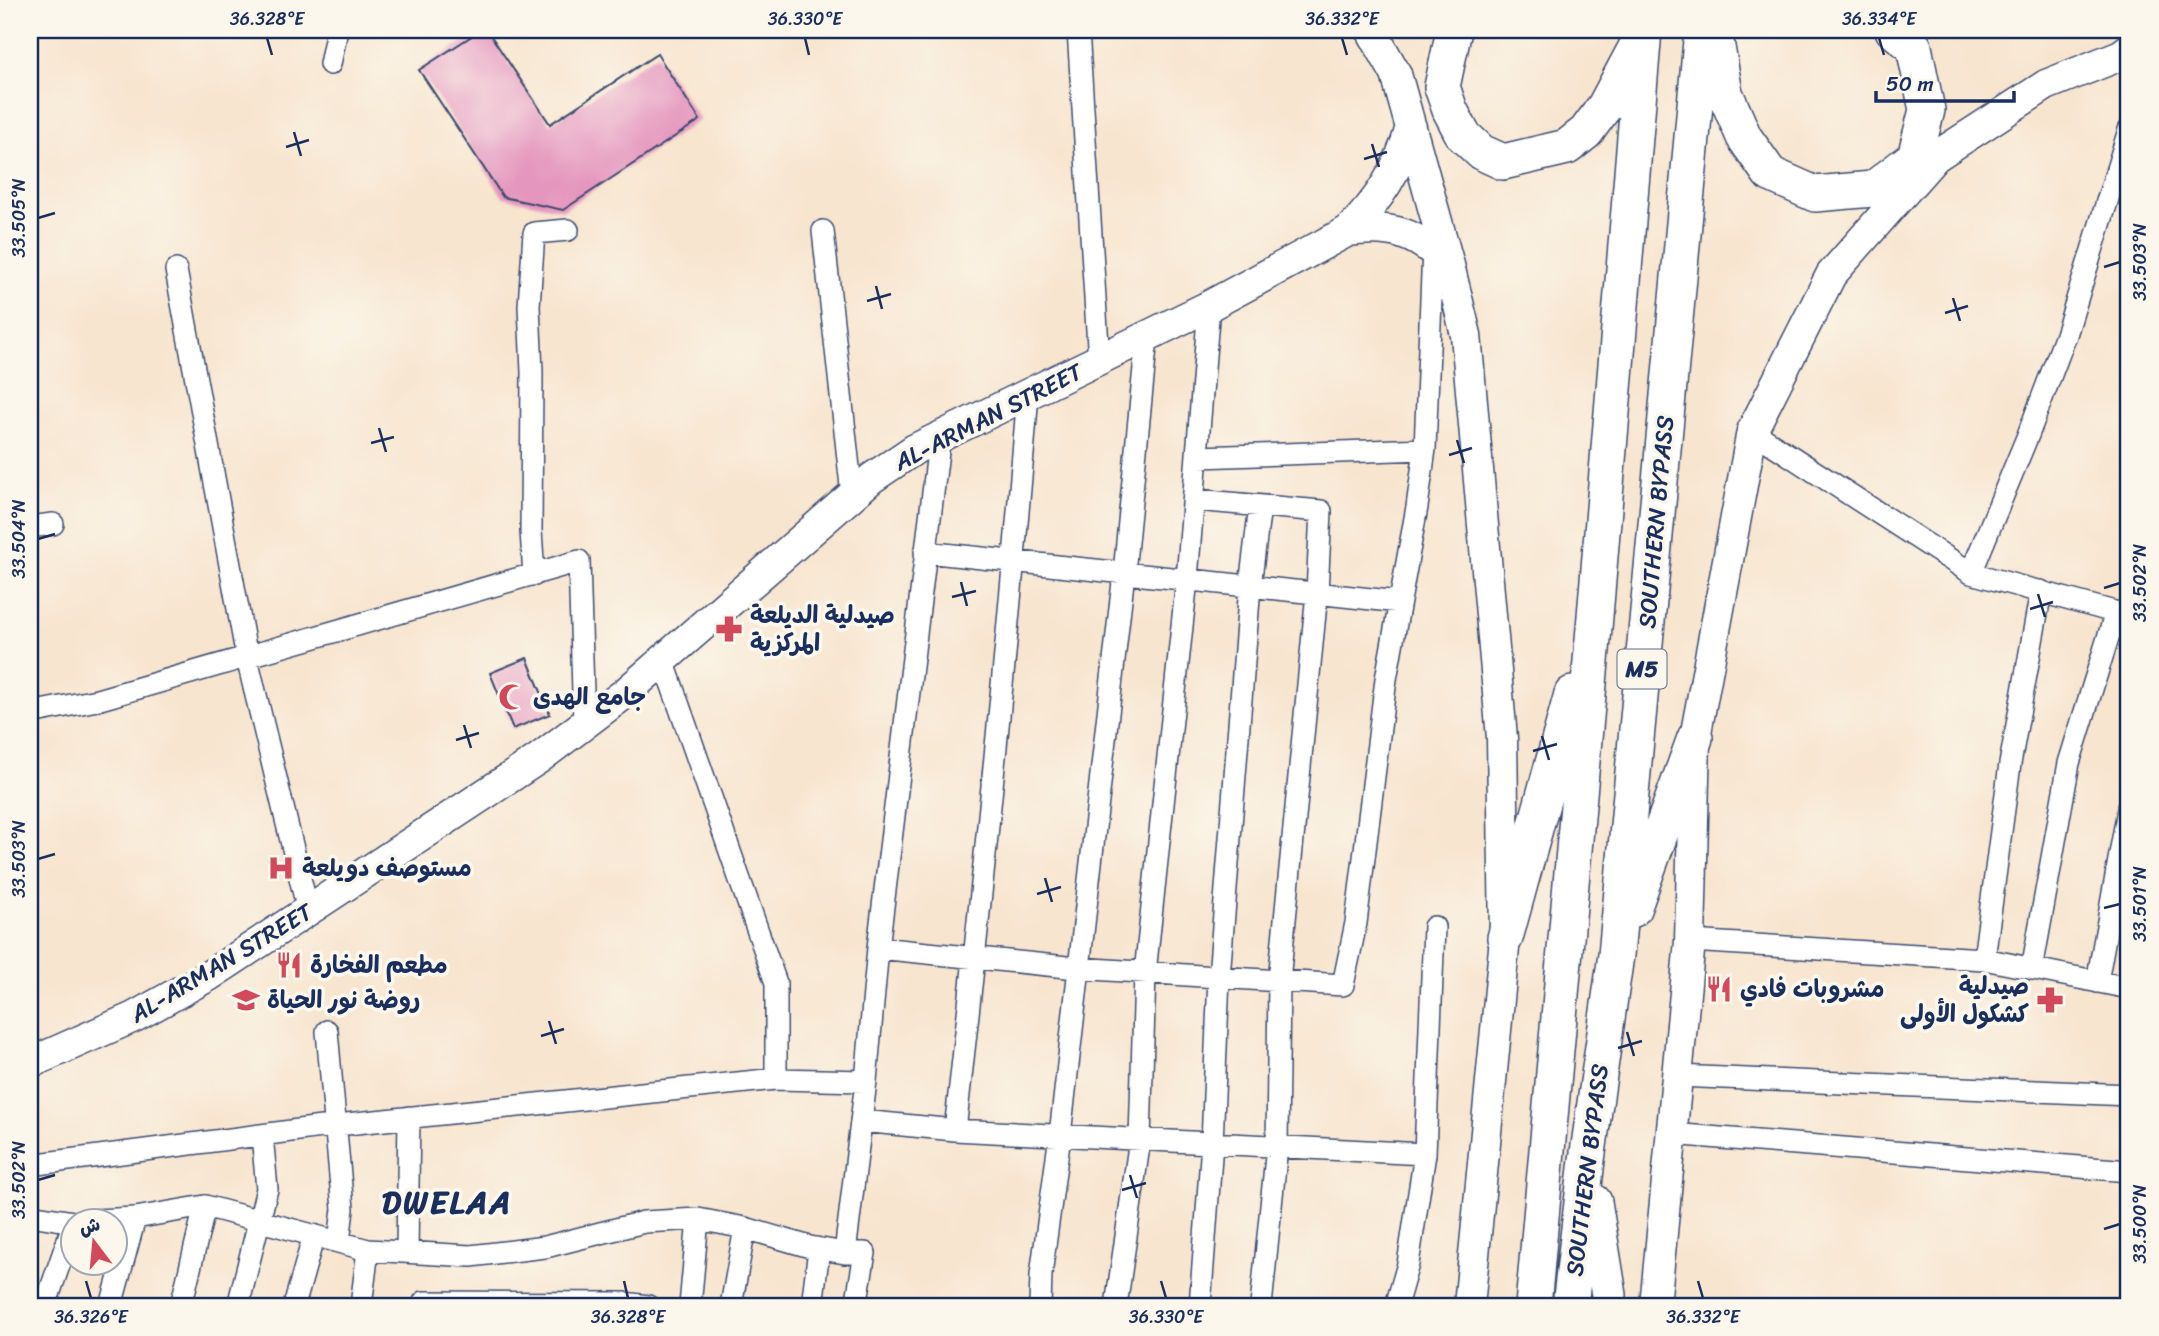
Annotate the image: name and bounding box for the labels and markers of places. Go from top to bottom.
place label: صيدلية الديلعة المركزية [750,594,895,664]
pharmacy icon: صيدلية الديلعة المركزية [714,614,744,644]
place label: جامع الهدى [533,676,646,718]
mosque icon: جامع الهدى [497,682,527,712]
place label: مستوصف دويلعة [302,847,472,889]
hospital icon: مستوصف دويلعة [266,853,296,883]
place label: مطعم الفخارة [310,944,448,986]
restaurant icon: مطعم الفخارة [274,950,304,980]
place label: صيدلية كشكول الأولى [1900,965,2029,1035]
place label: مشروبات فادي [1740,968,1885,1010]
restaurant icon: مشروبات فادي [1704,974,1734,1004]
place label: روضة نور الحياة [267,979,420,1021]
school or university icon: روضة نور الحياة [231,985,261,1015]
pharmacy icon: صيدلية كشكول الأولى [2035,985,2065,1015]

